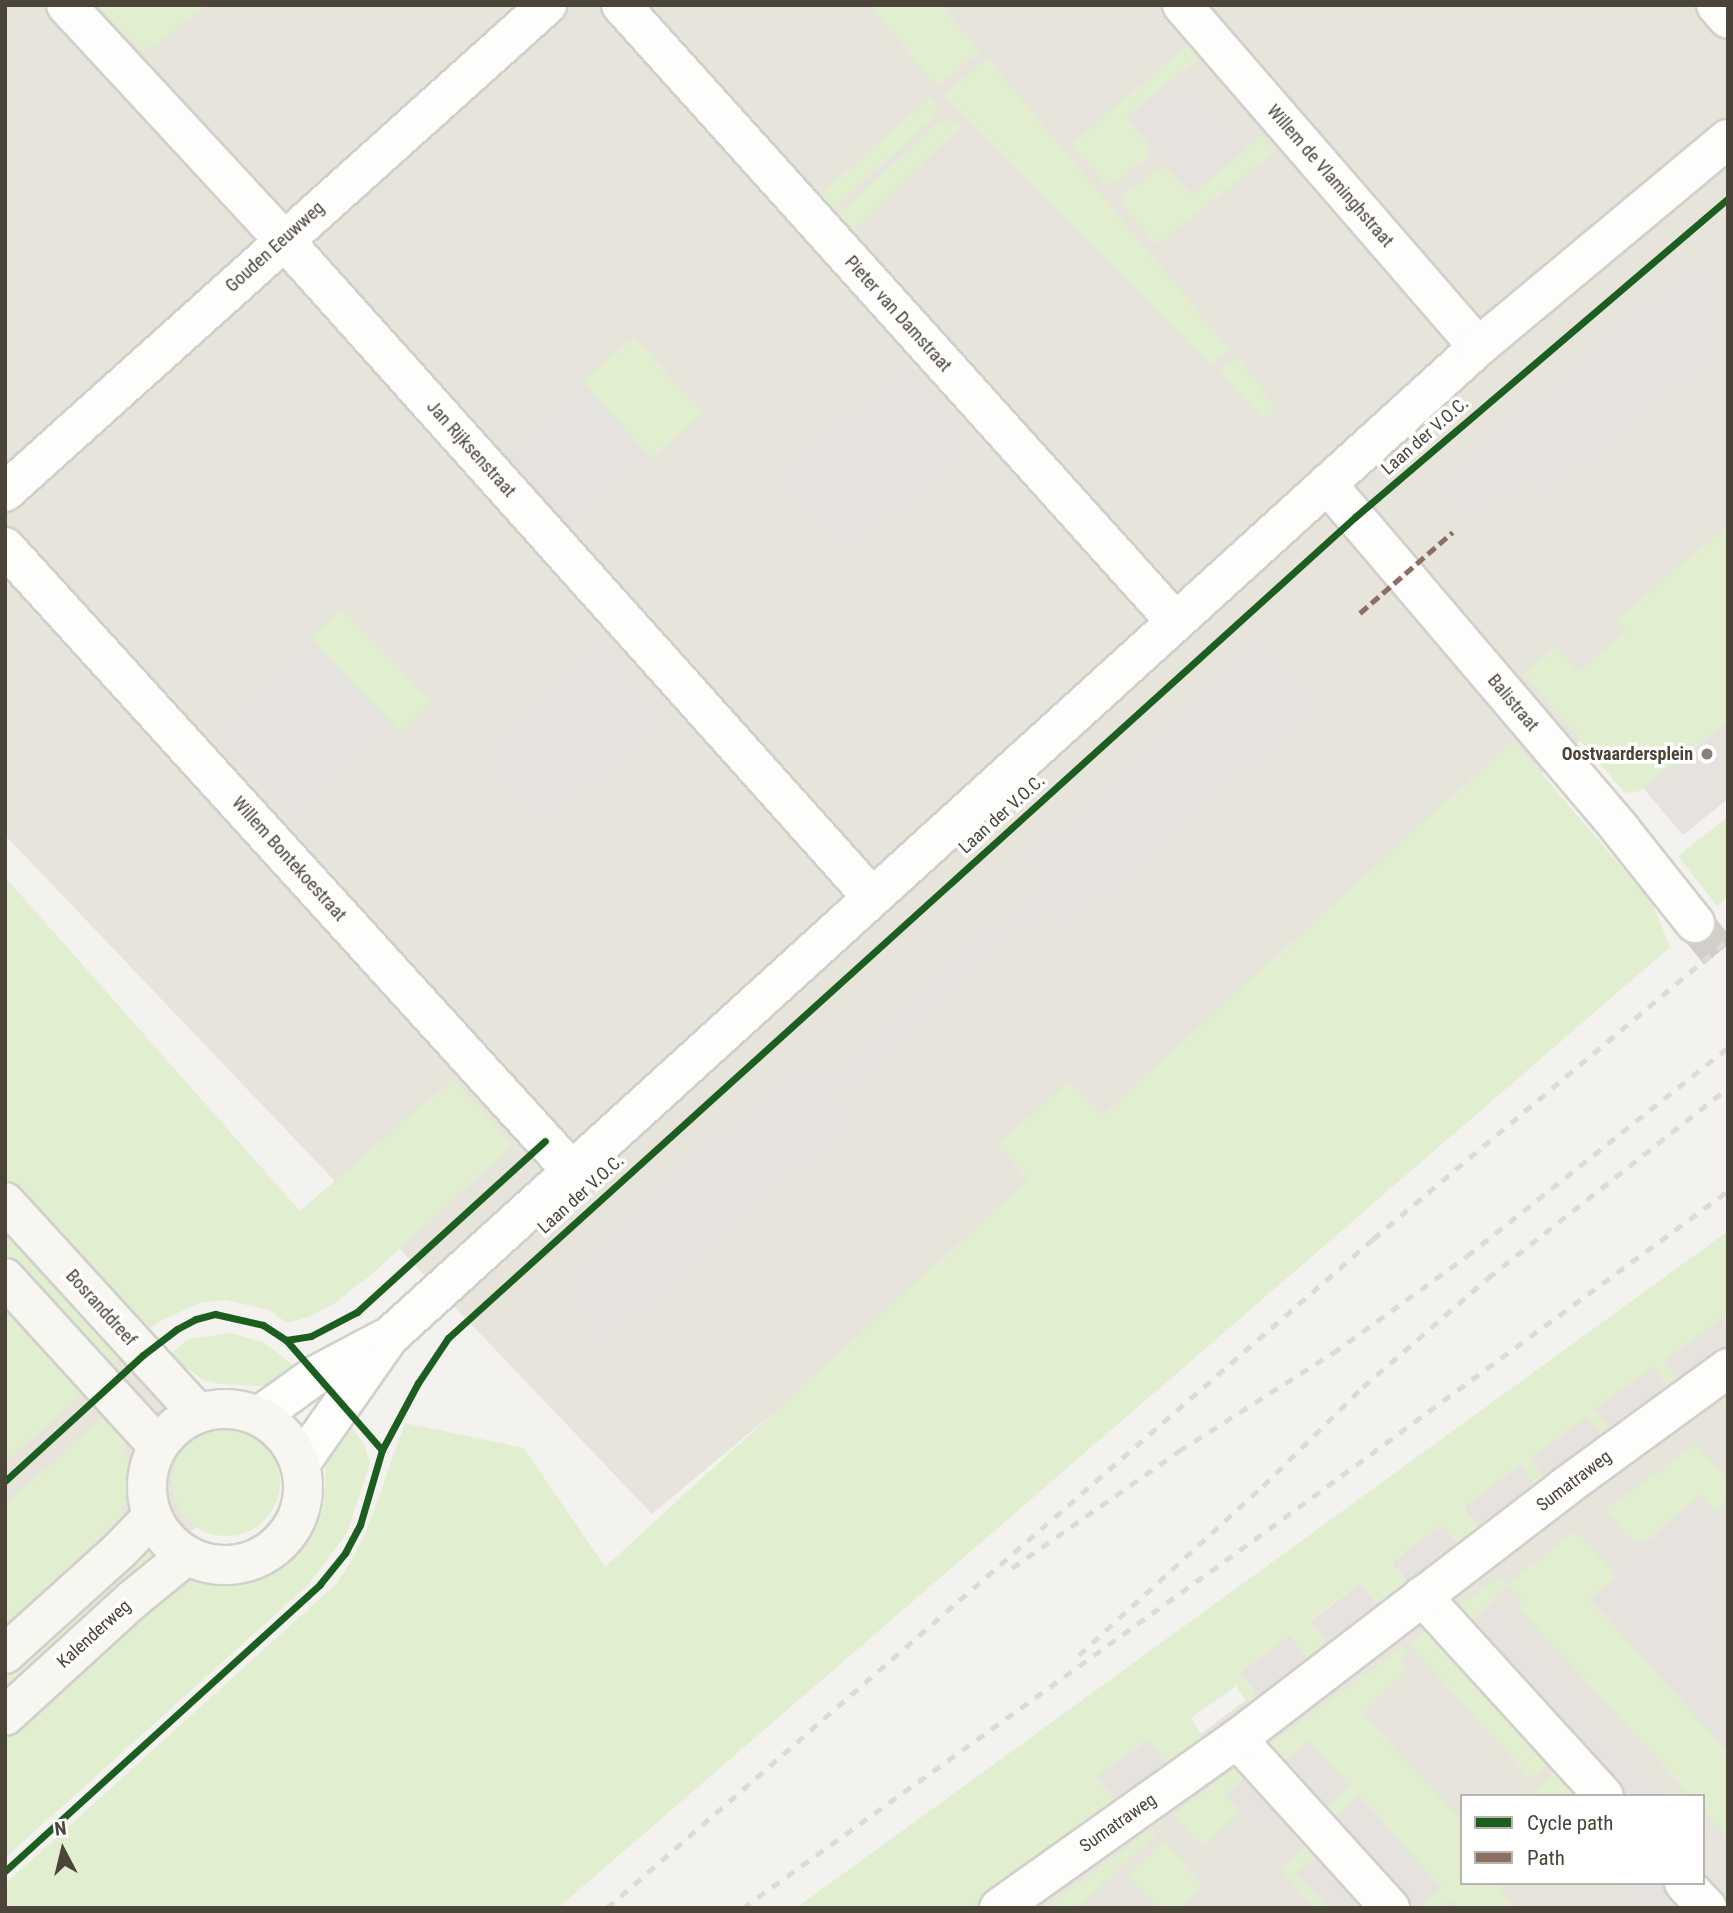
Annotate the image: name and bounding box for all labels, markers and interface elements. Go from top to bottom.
street label: Willem de Vlaminghstraat [1262,100,1398,252]
street label: Gouden Eeuwweg [221,197,329,297]
street label: Pieter van Damstraat [840,252,956,376]
street label: Laan der V.O.C. [1377,392,1473,480]
street label: Jan Rijksenstraat [422,396,520,502]
street label: Balistraat [1483,670,1543,736]
place label: Oostvaardersplein [1562,743,1693,765]
marker: Oostvaardersplein [1699,746,1715,762]
street label: Laan der V.O.C. [955,770,1049,858]
street label: Willem Bontekoestraat [227,792,351,926]
street label: Laan der V.O.C. [534,1150,628,1238]
street label: Bosranddreef [61,1265,141,1351]
street label: Sumatraweg [1532,1446,1616,1516]
street label: Kalenderweg [53,1595,135,1673]
street label: Sumatraweg [1076,1789,1160,1857]
legend [1460,1794,1705,1885]
text: Cycle path [1527,1811,1613,1835]
north arrow [28,1815,98,1885]
text: N [53,1817,68,1841]
text: Path [1527,1846,1565,1870]

